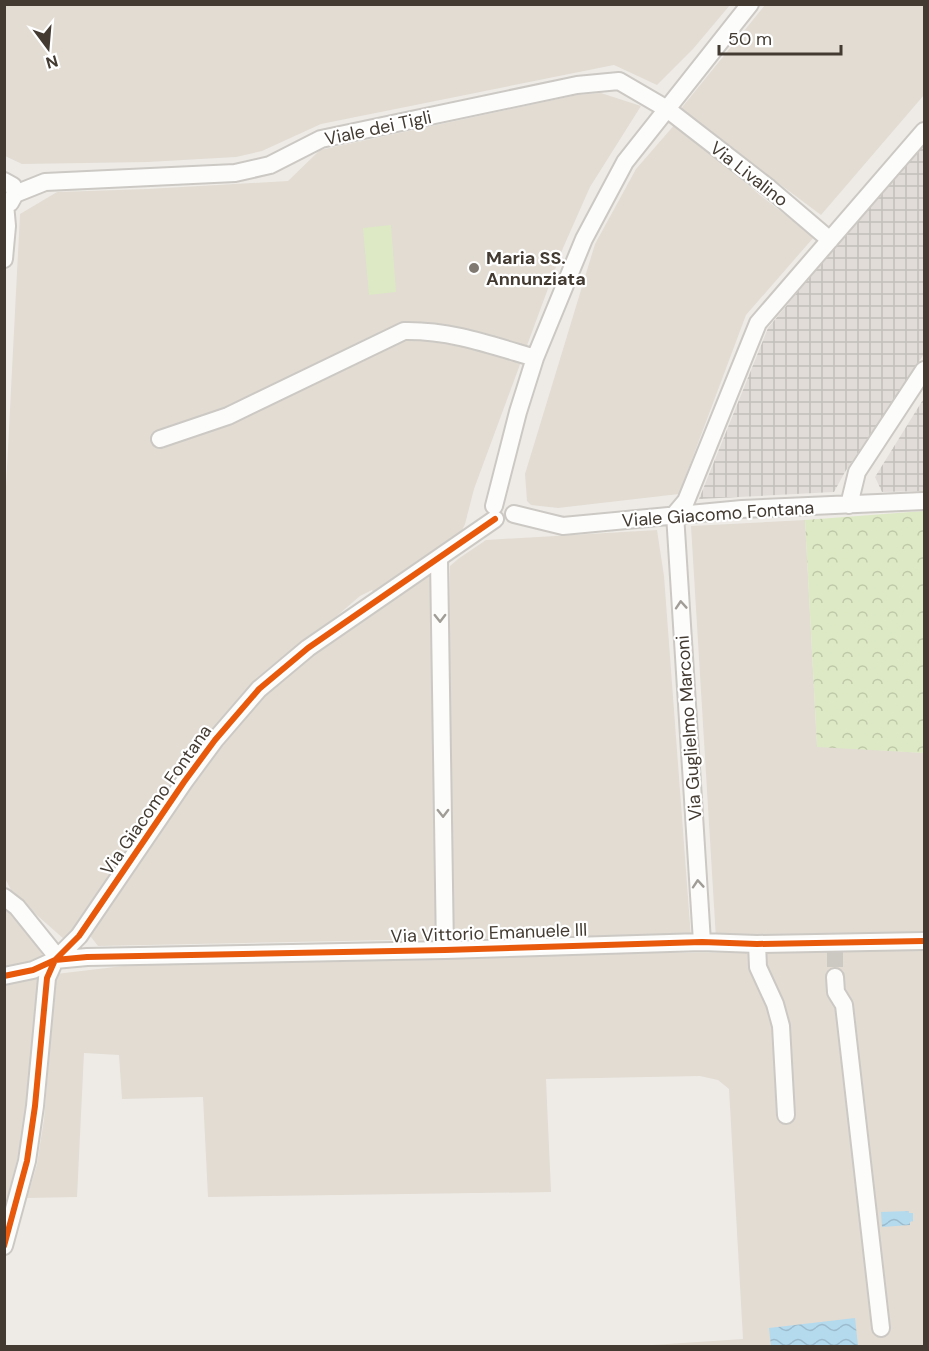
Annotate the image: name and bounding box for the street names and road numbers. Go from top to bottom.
street label: Viale dei Tigli [322,105,434,151]
street label: Via Livalino [705,136,793,212]
street label: Viale Giacomo Fontana [621,495,815,533]
street label: Via Guglielmo Marconi [671,634,707,822]
street label: Via Giacomo Fontana [95,720,217,880]
street label: Via Vittorio Emanuele III [390,918,588,948]

